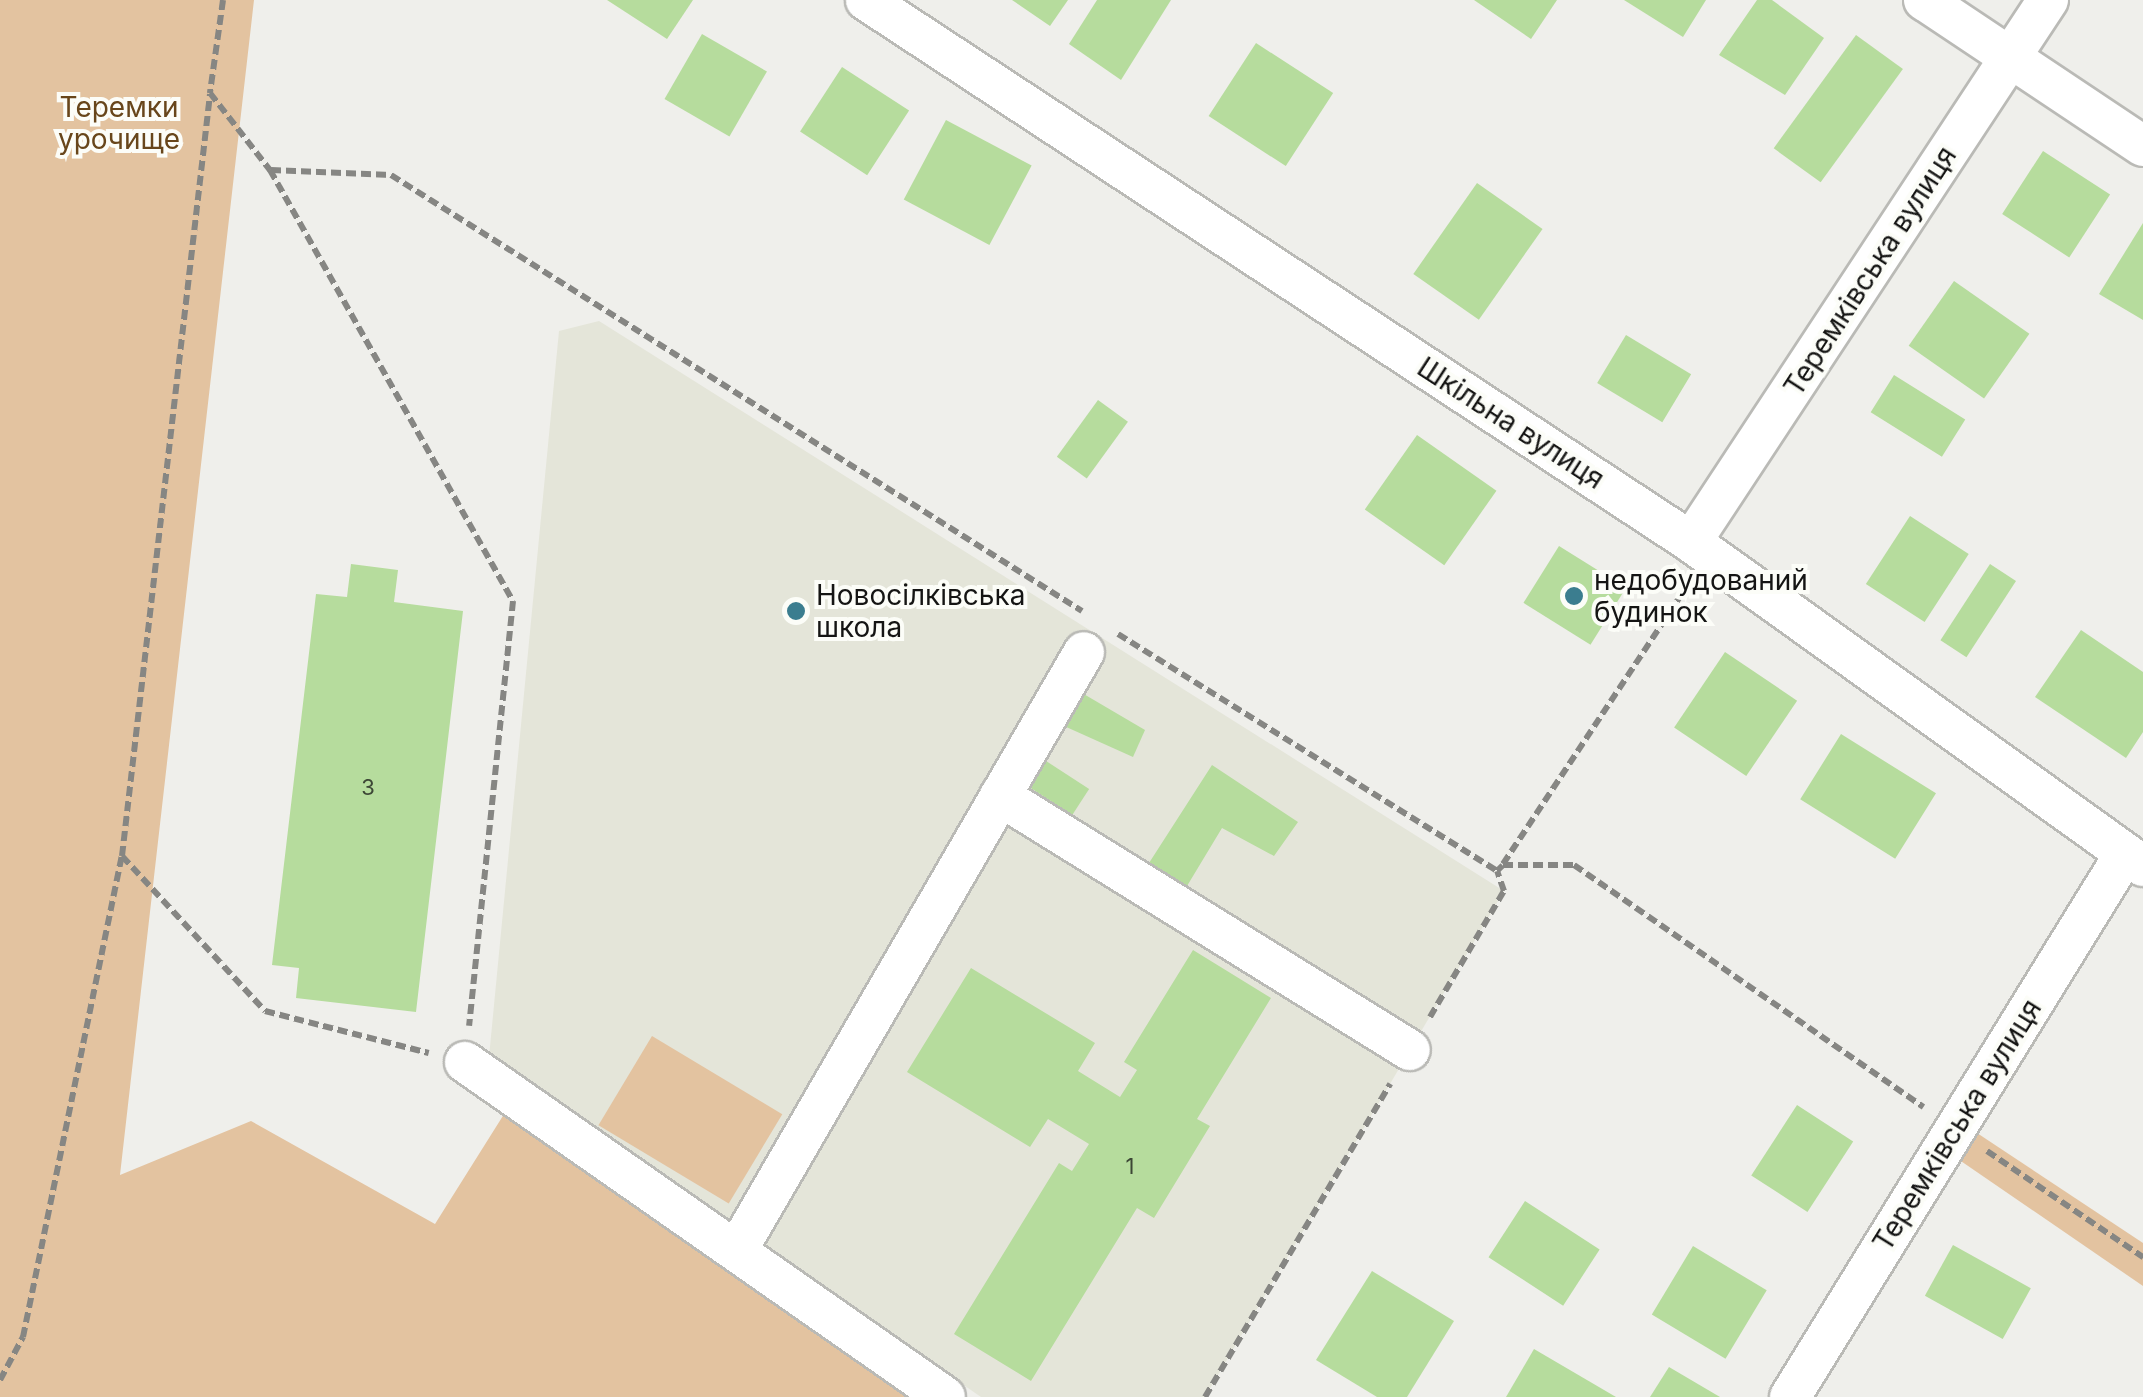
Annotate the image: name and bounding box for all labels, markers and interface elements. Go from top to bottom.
park label: Теремки урочище [58,90,180,156]
street label: Теремківська вулиця [1777,140,1963,402]
street label: Шкільна вулиця [1411,350,1611,496]
place label: недобудований будинок [1594,563,1808,629]
place label: Новосілківська школа [816,578,1025,644]
marker: недобудований будинок [1563,585,1585,607]
marker: Новосілківська школа [785,600,807,622]
house number: 3 [361,775,375,801]
street label: Теремківська вулиця [1866,993,2048,1257]
house number: 1 [1126,1154,1134,1180]

